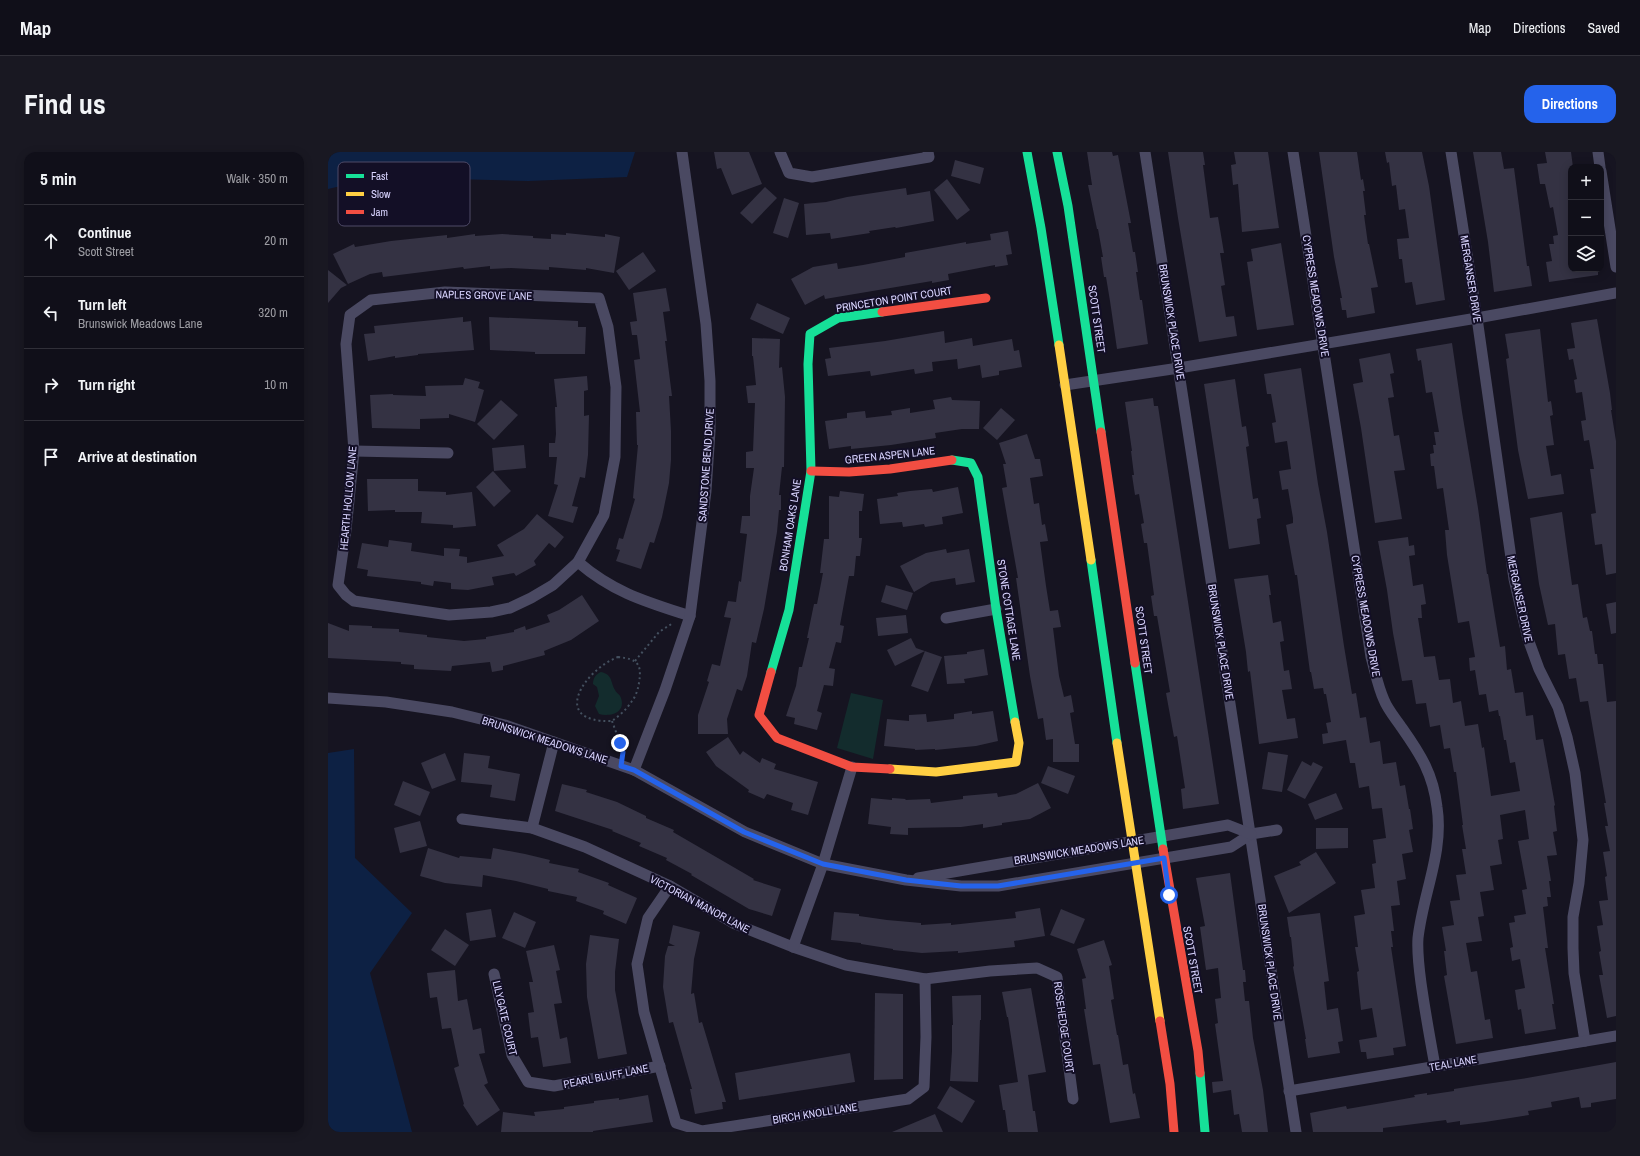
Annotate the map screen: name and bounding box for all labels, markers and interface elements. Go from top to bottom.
text: Map [20,15,51,41]
text: Map [1469,19,1491,37]
text: Directions [1513,19,1565,37]
text: Saved [1587,19,1620,37]
text: Find us [24,85,106,123]
button: Directions [1524,85,1616,123]
legend [338,162,470,226]
map controls [1568,164,1604,272]
button: + [1568,164,1604,200]
text: 5 min [40,167,76,190]
text: Fast [371,169,389,183]
text: Walk · 350 m [226,170,288,187]
text: Slow [371,187,391,201]
button: − [1568,200,1604,236]
text: Jam [371,205,388,219]
text: Continue [78,222,131,243]
icon: ahead [40,230,62,252]
text: 20 m [264,232,288,249]
street label: CYPRESS MEADOWS DRIVE [1299,234,1333,358]
street label: MERGANSER DRIVE [1457,234,1485,324]
button: layers [1568,236,1604,272]
text: Scott Street [78,243,134,260]
street label: BRUNSWICK PLACE DRIVE [1156,263,1188,381]
street label: PRINCETON POINT COURT [835,283,954,315]
street label: SCOTT STREET [1085,284,1109,354]
street label: NAPLES GROVE LANE [436,287,532,303]
text: Turn left [78,294,126,315]
icon: left [40,302,62,324]
text: 320 m [258,304,288,321]
text: Brunswick Meadows Lane [78,315,202,332]
icon: right [40,374,62,396]
text: Turn right [78,374,135,395]
text: 10 m [264,376,288,393]
street label: SANDSTONE BEND DRIVE [695,408,717,522]
street label: GREEN ASPEN LANE [844,443,936,467]
street label: HEARTH HOLLOW LANE [336,445,360,551]
icon: arrive [40,446,62,468]
text: Arrive at destination [78,446,197,467]
street label: BONHAM OAKS LANE [776,478,804,572]
street label: CYPRESS MEADOWS DRIVE [1348,554,1384,678]
street label: MERGANSER DRIVE [1504,554,1536,644]
street label: STONE COTTAGE LANE [994,558,1024,662]
street label: BRUNSWICK PLACE DRIVE [1205,583,1237,701]
street label: SCOTT STREET [1132,605,1156,675]
street label: BRUNSWICK MEADOWS LANE [480,713,610,767]
route end [611,734,629,752]
street label: BRUNSWICK MEADOWS LANE [1013,833,1145,867]
street label: VICTORIAN MANOR LANE [648,872,752,936]
route start [1160,886,1178,904]
street label: BRUNSWICK PLACE DRIVE [1255,903,1285,1021]
street label: SCOTT STREET [1180,925,1206,995]
street label: LILYGATE COURT [490,979,521,1057]
street label: ROSEHEDGE COURT [1051,980,1077,1074]
street label: TEAL LANE [1428,1052,1478,1074]
street label: PEARL BLUFF LANE [562,1061,650,1091]
street label: BIRCH KNOLL LANE [771,1099,859,1127]

